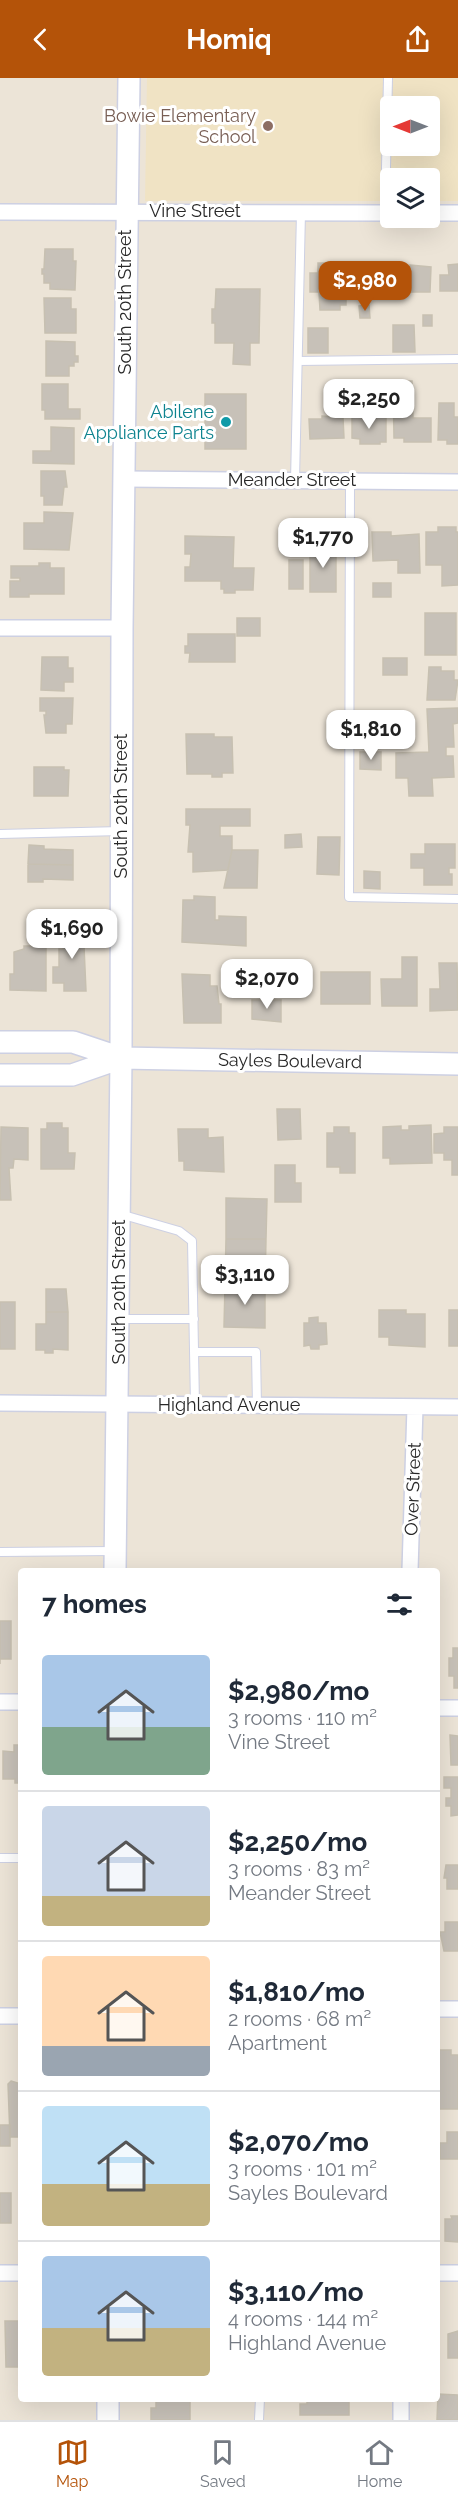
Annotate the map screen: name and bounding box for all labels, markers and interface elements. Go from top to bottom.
icon: back [24,23,57,56]
icon: share [401,23,434,56]
text: Homiq [186,24,272,55]
north arrow [380,96,440,156]
map controls [380,96,440,228]
place label: Bowie Elementary School [104,105,256,147]
marker: Bowie Elementary School [261,119,275,133]
button: layers [380,168,440,228]
street label: Vine Street [149,200,241,221]
street label: South 20th Street [114,230,135,374]
pin: $2,980 [316,261,414,312]
text: $2,980 [333,268,397,292]
pin: $2,250 [320,379,418,430]
text: $2,250 [337,386,401,410]
place label: Abilene Appliance Parts [84,401,214,443]
marker: Abilene Appliance Parts [219,415,233,429]
street label: Meander Street [228,469,356,490]
pin: $1,770 [274,518,372,569]
text: $1,770 [292,525,354,549]
pin: $1,810 [322,710,420,761]
text: $1,810 [340,717,402,741]
street label: South 20th Street [110,734,131,878]
pin: $1,690 [23,909,121,960]
text: $1,690 [40,916,104,940]
pin: $2,070 [218,959,316,1010]
text: $2,070 [235,966,299,990]
street label: Sayles Boulevard [218,1049,362,1072]
street label: South 20th Street [108,1220,129,1364]
pin: $3,110 [196,1255,294,1306]
text: $3,110 [215,1262,275,1286]
street label: Highland Avenue [158,1394,301,1415]
street label: Over Street [400,1442,425,1536]
icon: filters [383,1588,416,1621]
text: 7 homes [42,1589,147,1619]
text: $2,980/mo [228,1676,369,1706]
icon: home [90,1679,162,1751]
text: 3 rooms · 110 m² [228,1706,377,1730]
text: Vine Street [228,1730,330,1754]
text: $2,250/mo [228,1827,367,1857]
icon: home [90,1830,162,1902]
text: 3 rooms · 83 m² [228,1857,370,1881]
text: Meander Street [228,1881,371,1905]
text: $1,810/mo [228,1977,365,2007]
icon: home [90,1980,162,2052]
text: 2 rooms · 68 m² [228,2007,371,2031]
text: Apartment [228,2031,327,2055]
text: $2,070/mo [228,2127,369,2157]
icon: home [90,2130,162,2202]
text: 3 rooms · 101 m² [228,2157,377,2181]
text: Sayles Boulevard [228,2181,388,2205]
text: $3,110/mo [228,2277,364,2307]
icon: home [90,2280,162,2352]
text: 4 rooms · 144 m² [228,2307,378,2331]
text: Highland Avenue [228,2331,386,2355]
tab: Map [56,2436,89,2491]
tab: Saved [200,2436,246,2491]
tab: Home [357,2436,402,2491]

